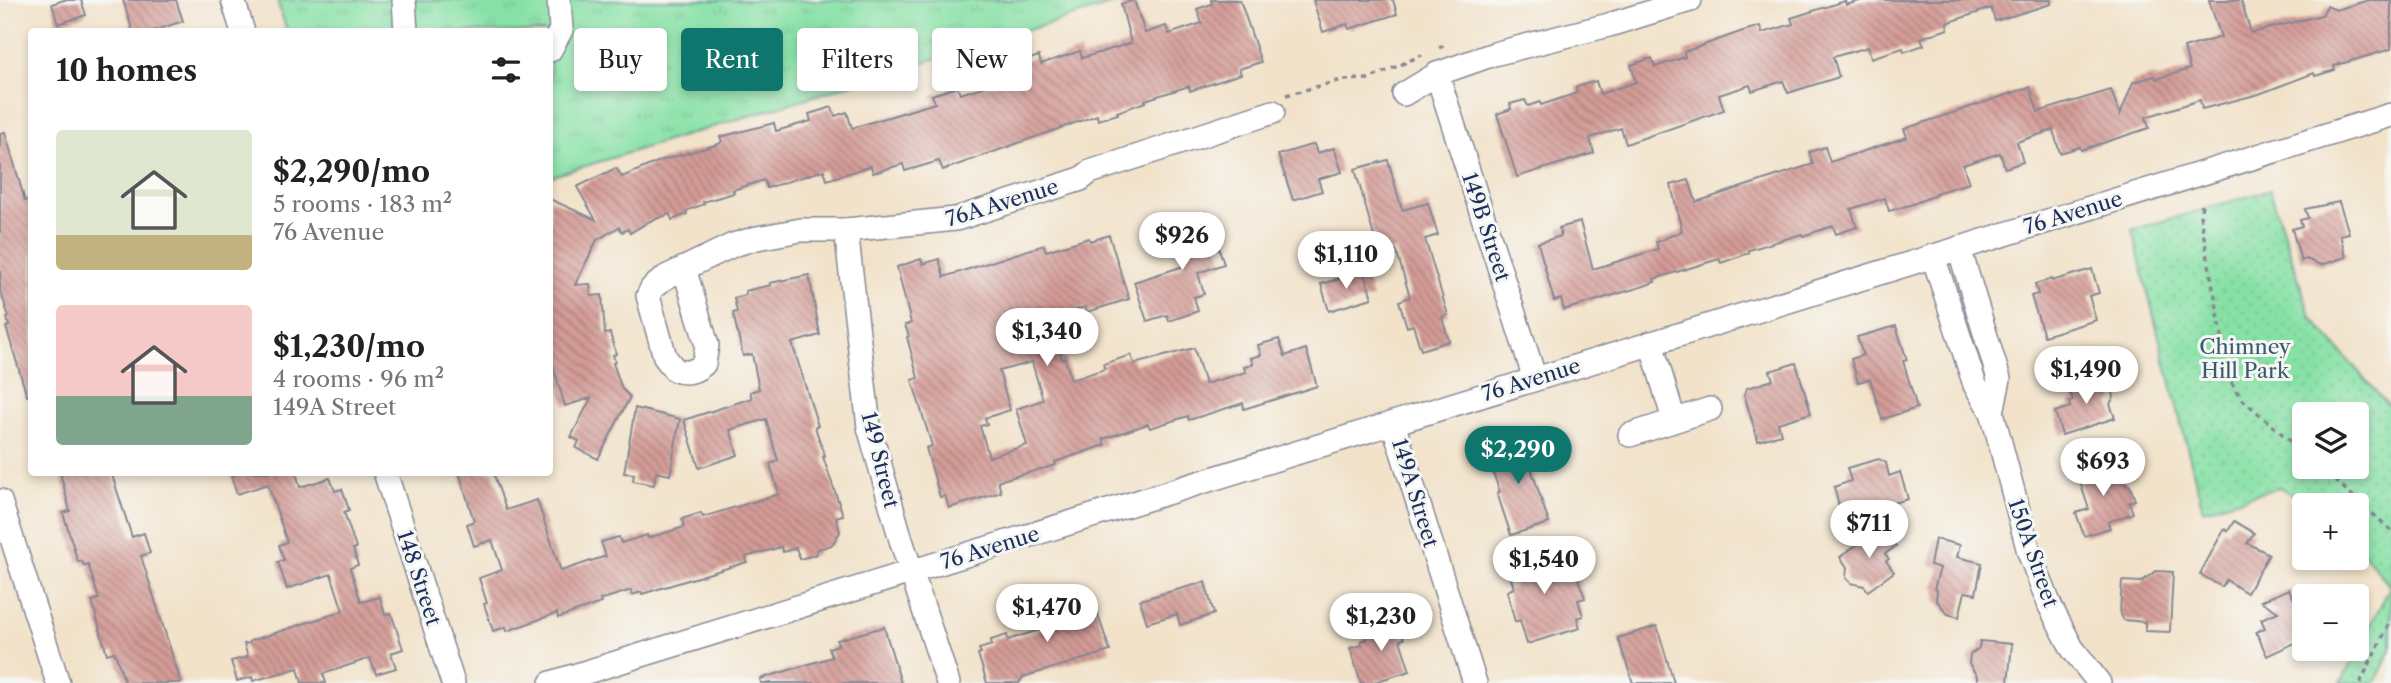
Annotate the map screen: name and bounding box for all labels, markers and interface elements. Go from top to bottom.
chip: Buy [574,28,667,91]
chip: Rent [681,28,783,91]
chip: Filters [797,28,918,91]
chip: New [932,28,1032,91]
icon: filters [487,51,525,89]
text: 10 homes [56,52,197,89]
text: $2,290/mo [273,153,430,190]
icon: home [112,158,196,242]
street label: 149B Street [1457,169,1516,285]
street label: 76A Avenue [943,174,1061,231]
street label: 76 Avenue [2021,186,2125,239]
text: 5 rooms · 183 m² [273,190,452,218]
pin: $926 [1141,212,1223,272]
text: 76 Avenue [273,218,384,246]
text: $926 [1155,221,1209,249]
pin: $1,110 [1289,232,1403,291]
text: $1,110 [1314,240,1378,268]
pin: $1,340 [990,308,1104,368]
text: $1,340 [1012,317,1082,345]
text: $1,230/mo [273,328,425,365]
icon: home [112,333,196,417]
park label: Chimney Hill Park [2199,334,2291,383]
pin: $1,490 [2029,346,2143,406]
street label: 76 Avenue [1479,353,1583,406]
text: $1,490 [2050,355,2122,383]
text: 4 rooms · 96 m² [273,365,444,393]
text: 149A Street [273,393,396,421]
map controls [2292,402,2369,661]
button: layers [2292,402,2369,479]
street label: 149 Street [856,409,905,511]
pin: $2,290 [1461,426,1575,486]
street label: 149A Street [1387,435,1444,551]
text: $2,290 [1481,435,1555,463]
pin: $693 [2062,438,2144,498]
text: $693 [2076,447,2130,475]
button: + [2292,493,2369,570]
street label: 150A Street [2003,495,2064,611]
pin: $711 [1828,500,1910,560]
text: $711 [1846,509,1892,537]
street label: 76 Avenue [938,521,1042,574]
street label: 148 Street [392,527,447,629]
pin: $1,540 [1487,536,1601,596]
text: $1,540 [1509,545,1579,573]
pin: $1,470 [990,584,1104,644]
button: − [2292,584,2369,661]
text: $1,470 [1012,593,1082,621]
pin: $1,230 [1324,594,1438,653]
text: $1,230 [1346,602,1416,630]

